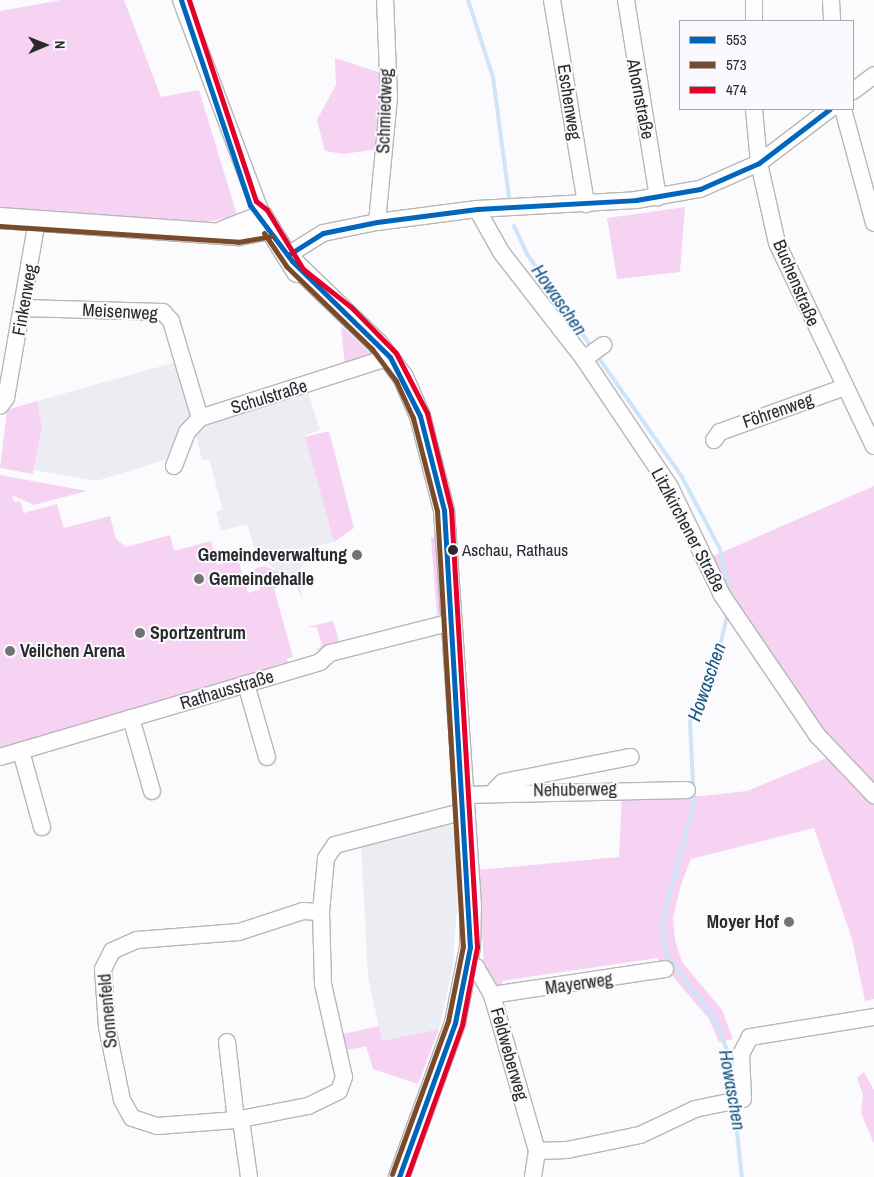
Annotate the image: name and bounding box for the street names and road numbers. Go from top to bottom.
street label: Ahornstraße [622,57,658,141]
street label: Eschenweg [552,63,586,141]
street label: Schmiedweg [373,68,397,154]
street label: Buchenstraße [768,236,824,330]
street label: Finkenweg [8,263,42,337]
street label: Meisenweg [82,299,158,325]
street label: Schulstraße [228,375,310,419]
street label: Föhrenweg [740,389,816,433]
street label: Litzlkirchener Straße [646,464,730,596]
street label: Rathausstraße [178,666,276,714]
street label: Nehuberweg [533,778,617,802]
street label: Mayerweg [544,969,614,999]
street label: Sonnenfeld [94,973,122,1049]
street label: Feldweberweg [485,1005,533,1103]

